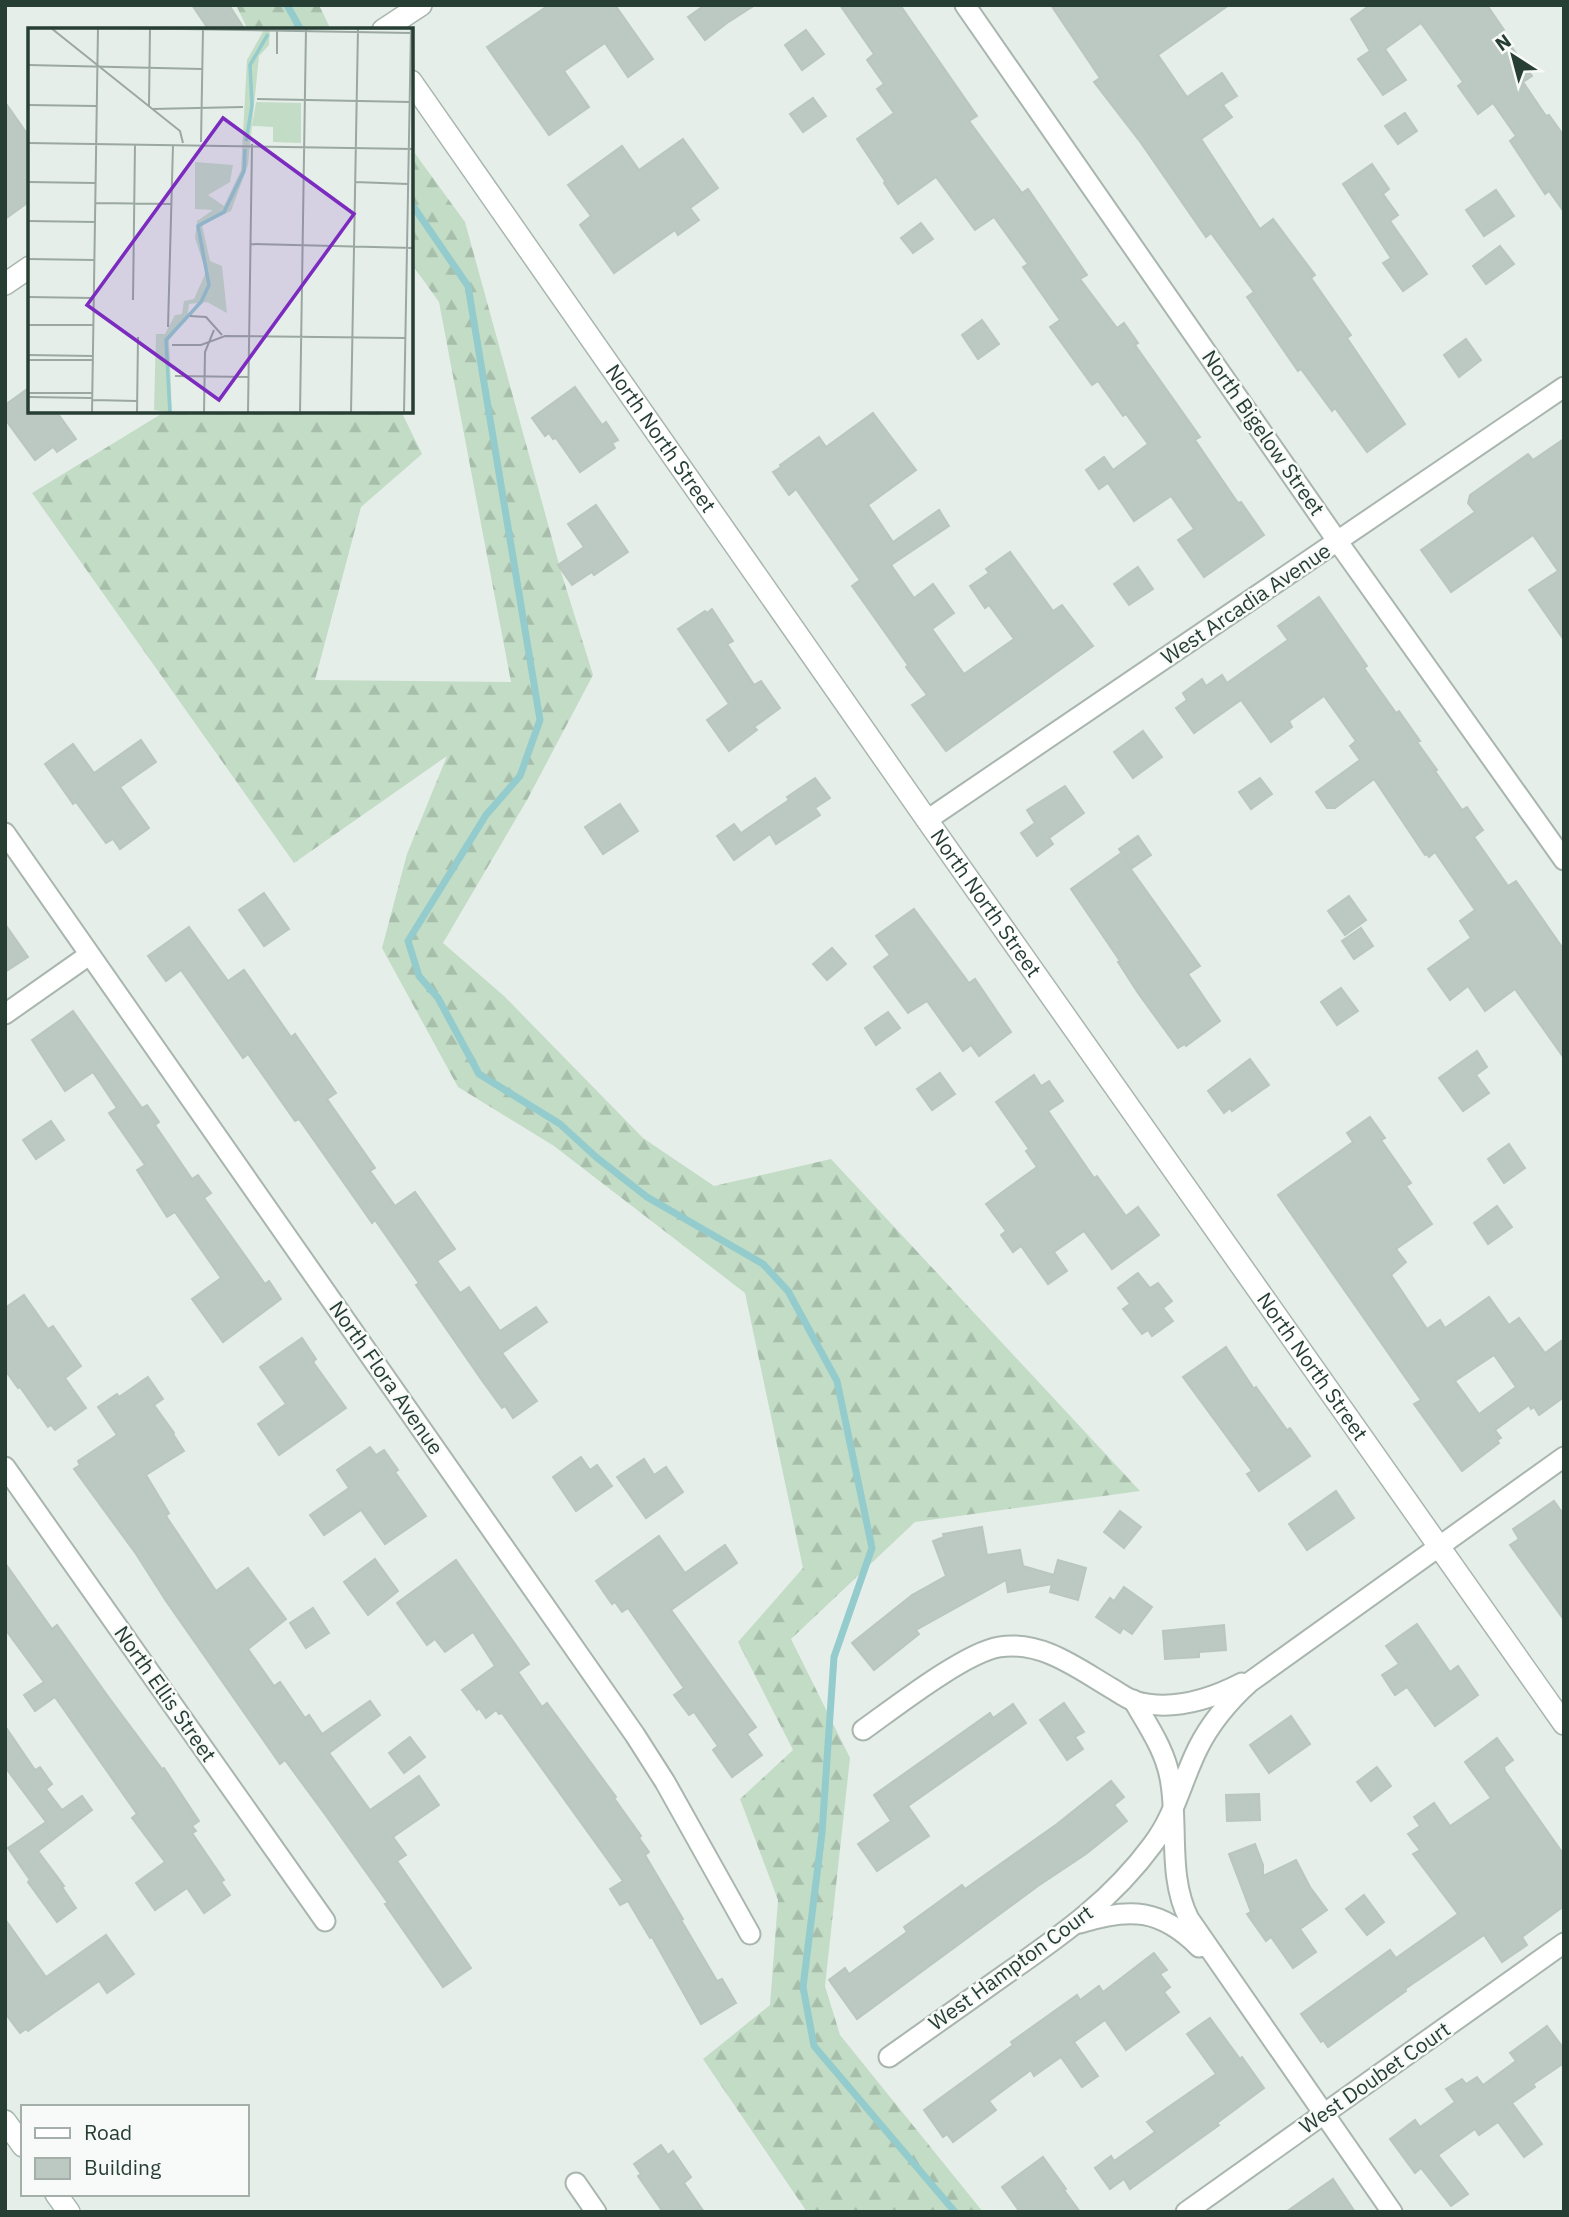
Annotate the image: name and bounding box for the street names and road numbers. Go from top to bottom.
street label: North Bigelow Street [1196,344,1332,521]
street label: North North Street [600,358,723,518]
street label: West Arcadia Avenue [1155,536,1336,670]
street label: North North Street [925,823,1048,982]
street label: North North Street [1251,1286,1375,1446]
street label: North Flora Avenue [323,1295,450,1460]
street label: North Ellis Street [108,1620,223,1767]
street label: West Hampton Court [923,1898,1098,2036]
street label: West Doubet Court [1293,2015,1455,2140]

